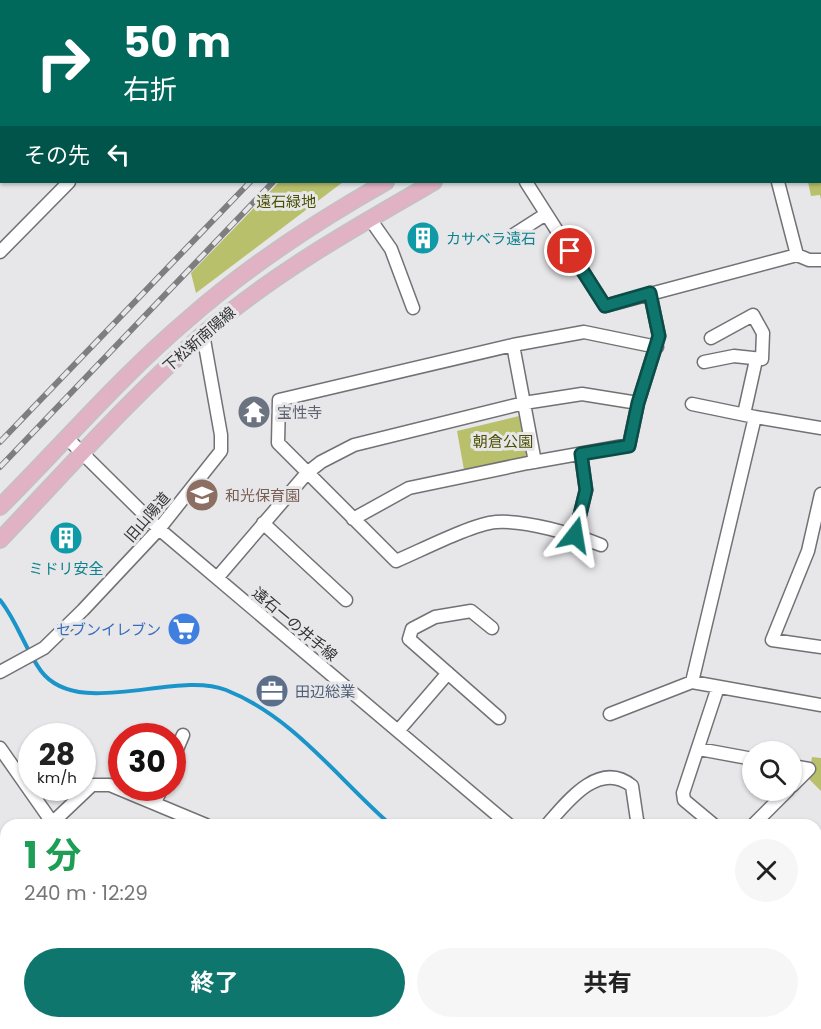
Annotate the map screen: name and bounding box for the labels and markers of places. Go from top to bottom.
building icon: カサベラ遠石 [405,220,441,256]
pin [544,225,595,276]
place label: カサベラ遠石 [446,228,536,249]
temple icon: 宝性寺 [236,394,272,430]
place label: 宝性寺 [277,402,322,423]
school or university icon: 和光保育園 [184,477,220,513]
place label: 和光保育園 [225,485,300,506]
building icon: ミドリ安全 [48,520,84,556]
place label: ミドリ安全 [28,558,104,579]
supermarket icon: セブンイレブン [166,611,202,647]
place label: セブンイレブン [56,619,161,640]
office icon: 田辺総業 [254,673,290,709]
place label: 田辺総業 [295,681,355,702]

